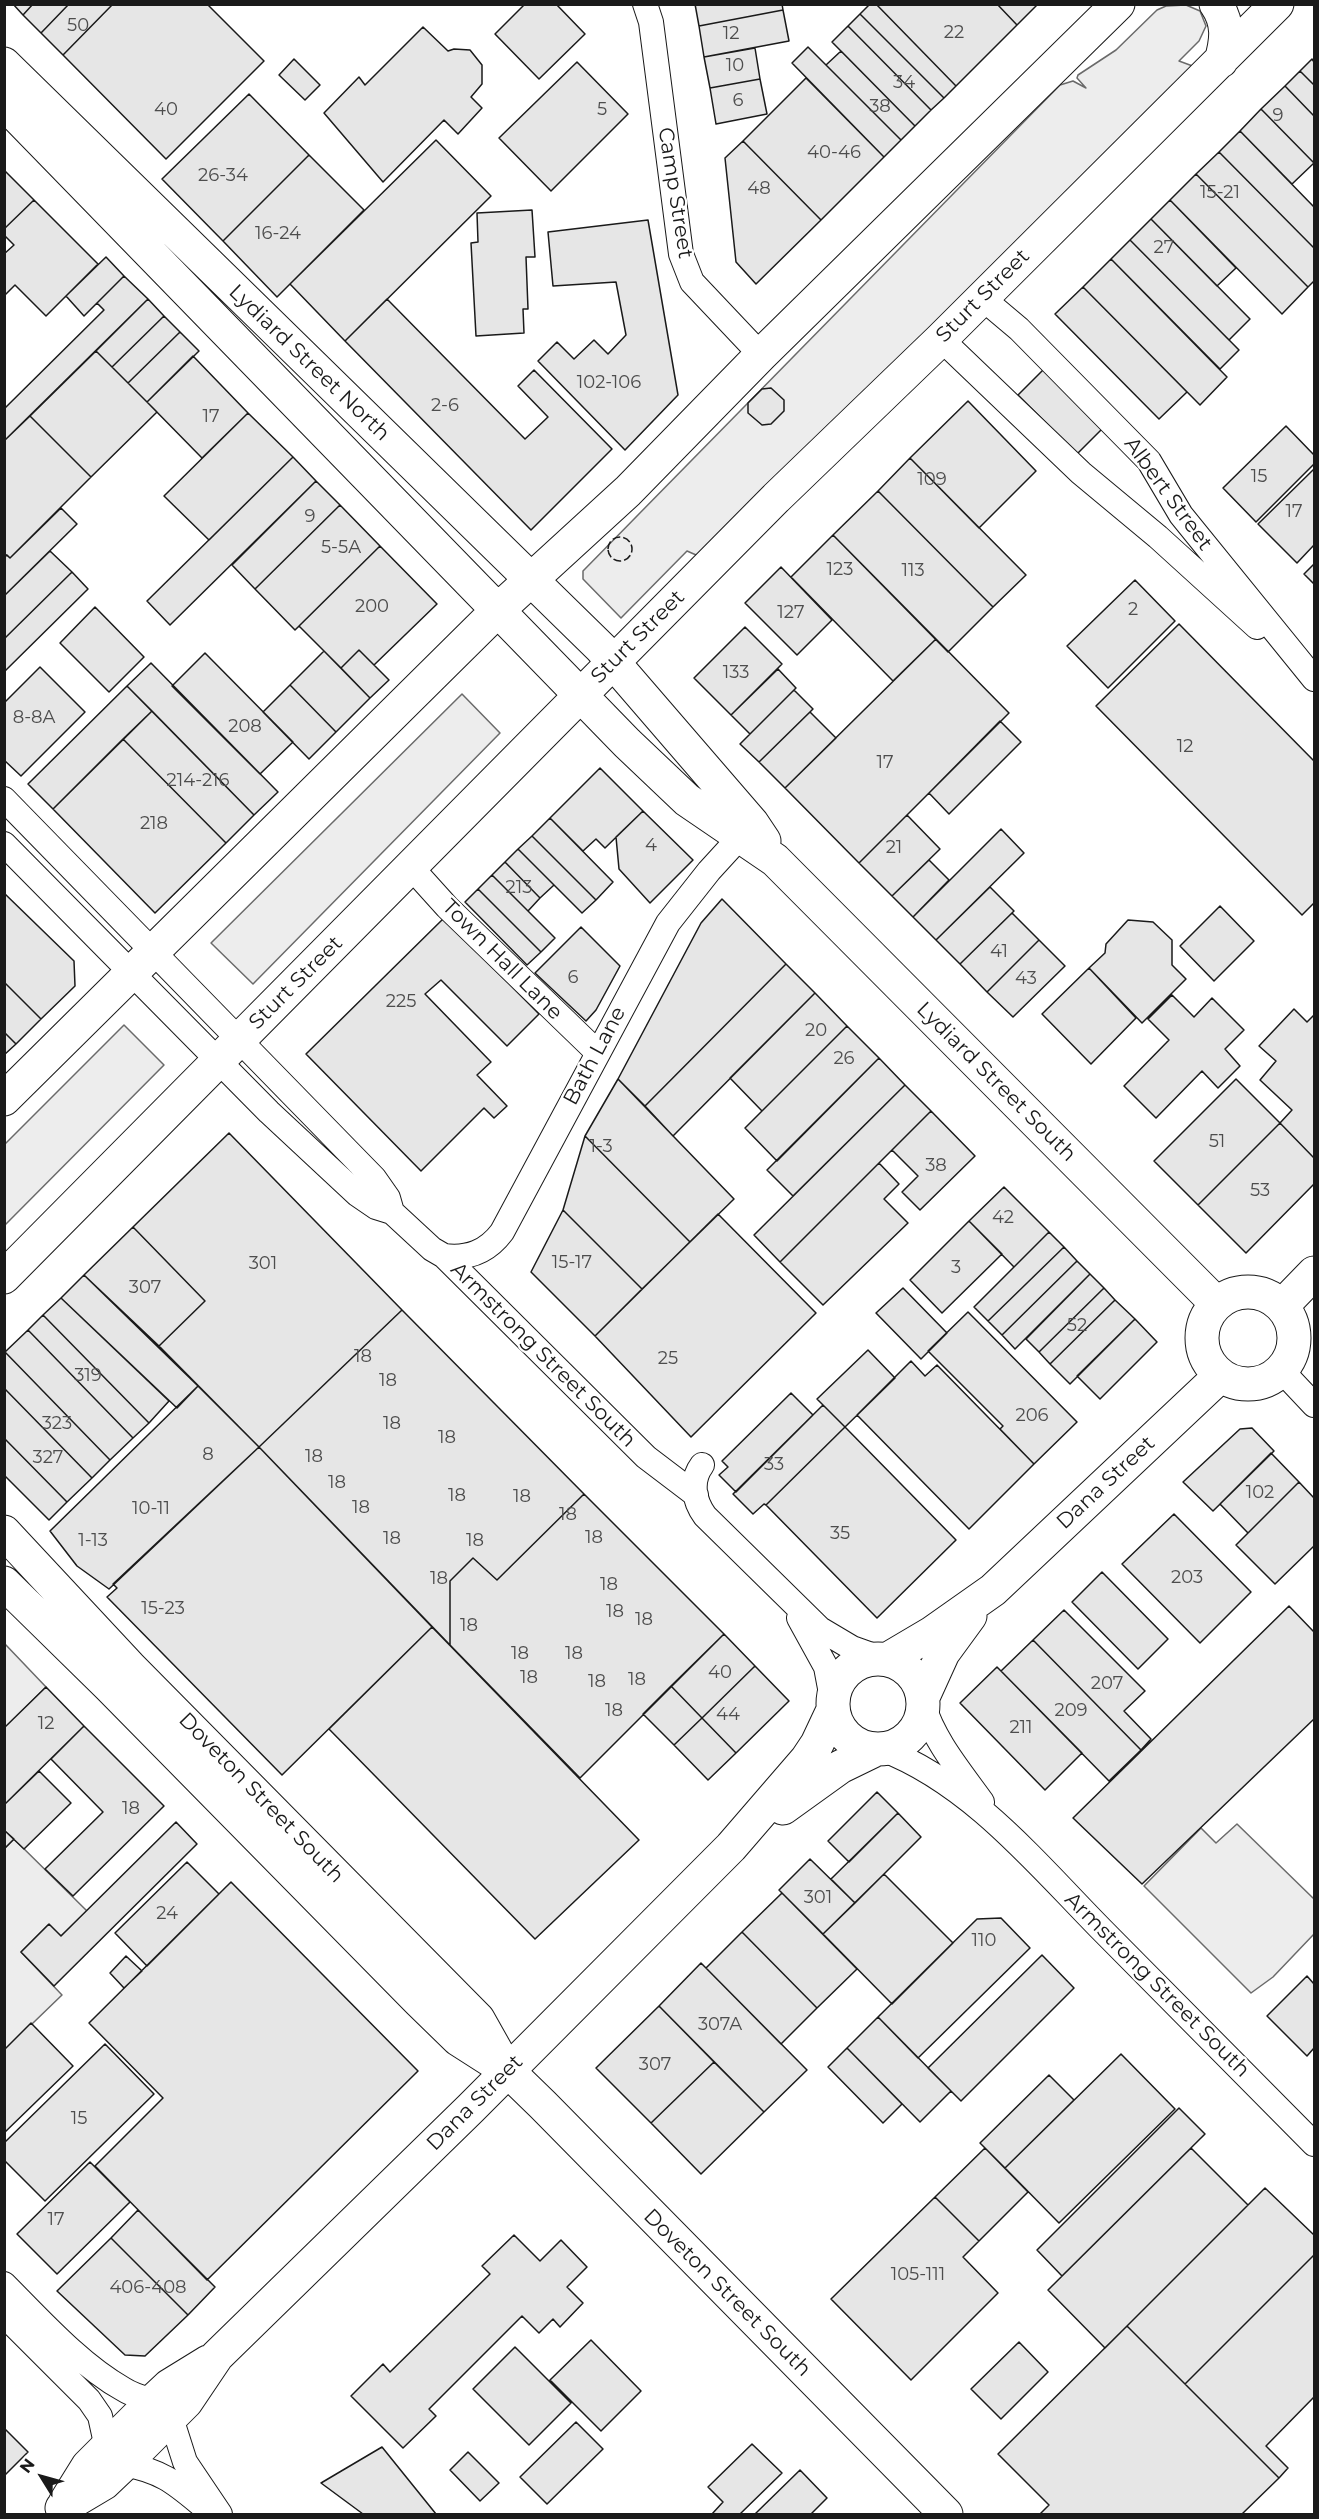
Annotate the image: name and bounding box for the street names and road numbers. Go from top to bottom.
street label: Camp Street [652,126,698,260]
street label: Sturt Street [931,244,1035,348]
street label: Lydiard Street North [223,280,395,446]
street label: Albert Street [1118,432,1218,556]
street label: Sturt Street [586,585,690,689]
street label: Town Hall Lane [437,895,567,1025]
street label: Sturt Street [244,931,348,1035]
street label: Lydiard Street South [911,997,1081,1167]
street label: Bath Lane [559,1002,631,1110]
street label: Armstrong Street South [445,1257,641,1453]
street label: Dana Street [1052,1431,1160,1535]
street label: Doveton Street South [173,1708,349,1888]
street label: Armstrong Street South [1059,1887,1255,2083]
street label: Dana Street [422,2050,528,2156]
street label: Doveton Street South [638,2204,816,2382]

